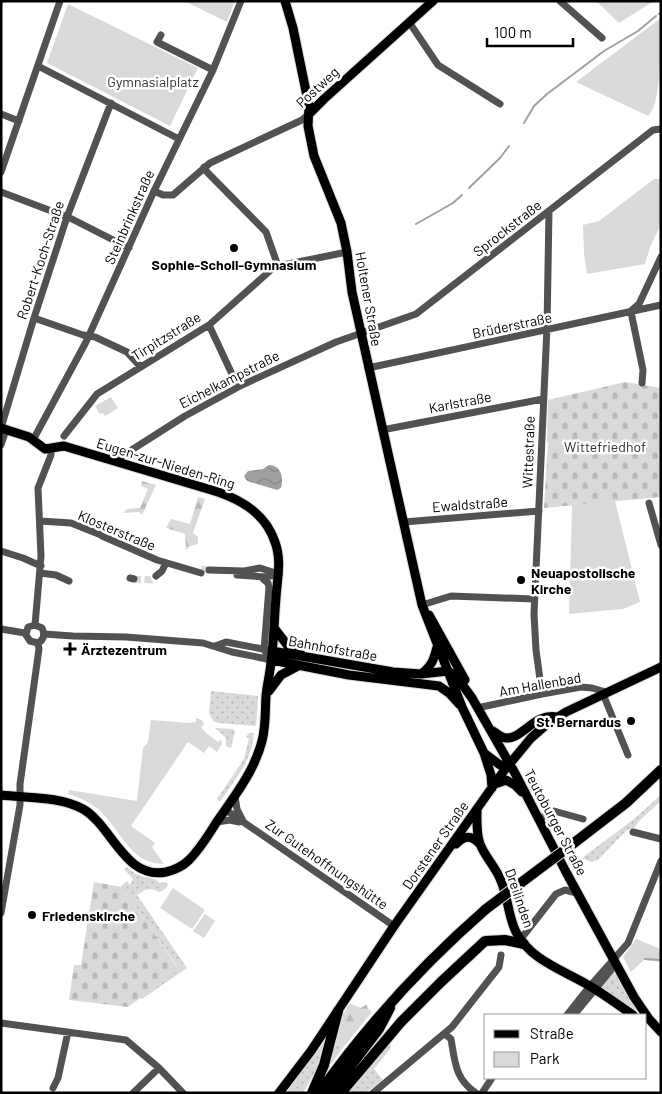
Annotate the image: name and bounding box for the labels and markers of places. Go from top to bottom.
marker: Sophie-Scholl-Gymnasium [228,242,240,254]
place label: Sophie-Scholl-Gymnasium [152,256,317,273]
place label: Neuapostolische Kirche [531,564,636,597]
marker: Neuapostolische Kirche [515,574,527,586]
place label: Ärztezentrum [81,641,167,658]
marker: Ärztezentrum [63,642,77,656]
place label: St. Bernardus [536,713,621,730]
marker: St. Bernardus [625,715,637,727]
place label: Friedenskirche [42,907,136,924]
marker: Friedenskirche [26,909,38,921]

